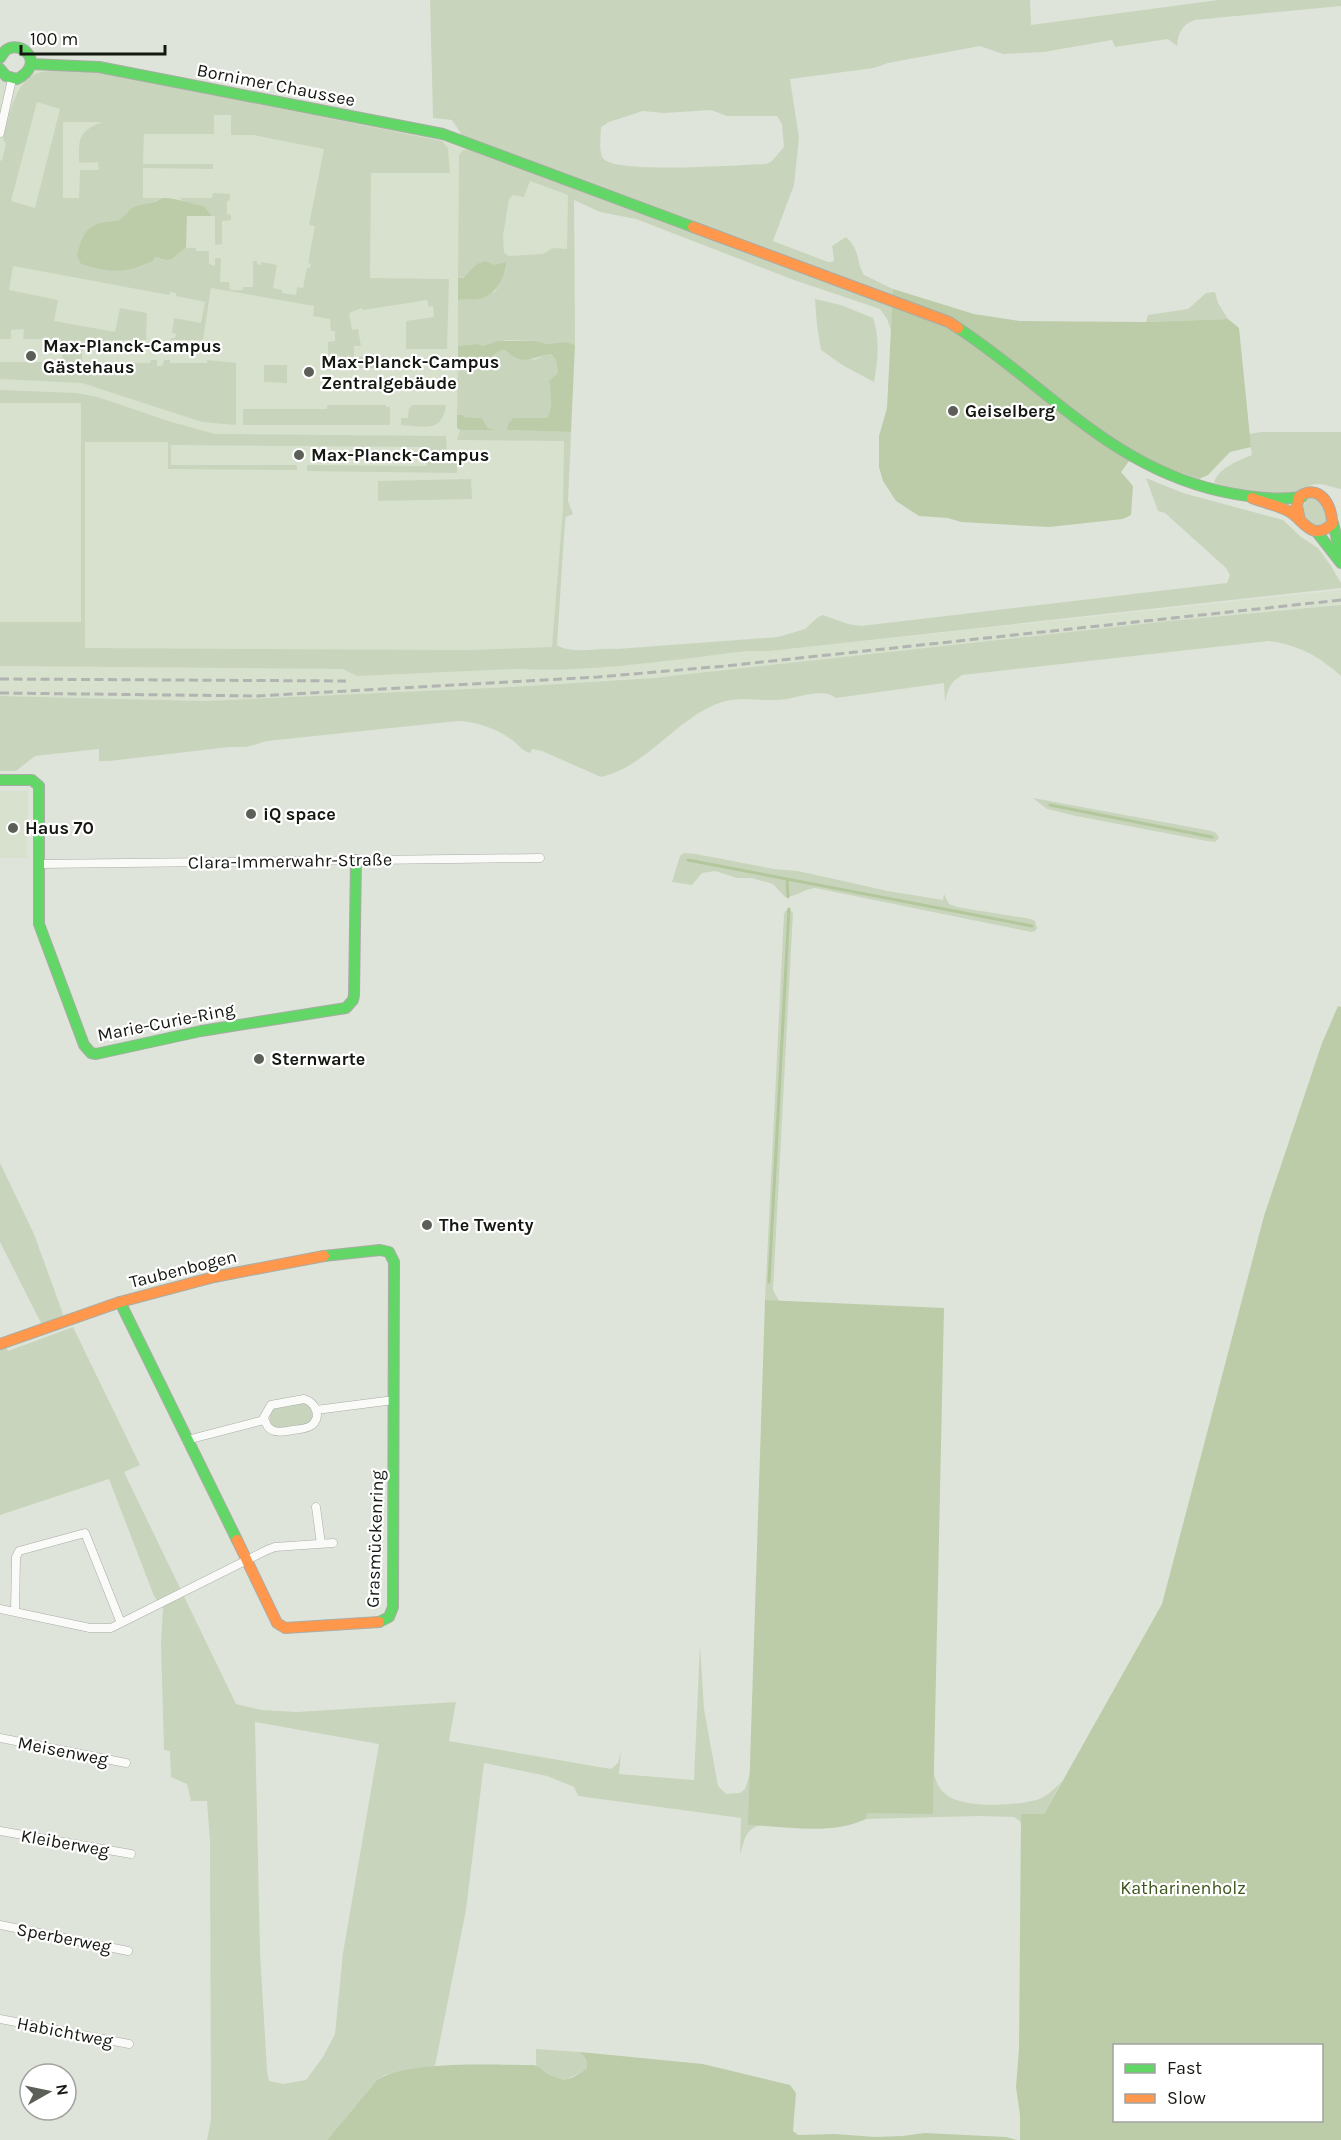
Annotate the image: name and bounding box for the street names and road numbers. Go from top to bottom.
street label: Bornimer Chaussee [195,59,357,111]
street label: Clara-Immerwahr-Straße [188,848,392,874]
street label: Marie-Curie-Ring [96,998,236,1046]
street label: Taubenbogen [127,1245,239,1293]
street label: Grasmückenring [362,1470,388,1608]
street label: Meisenweg [16,1731,110,1771]
street label: Kleiberweg [19,1824,111,1862]
street label: Sperberweg [15,1918,113,1958]
street label: Habichtweg [15,2012,115,2052]

